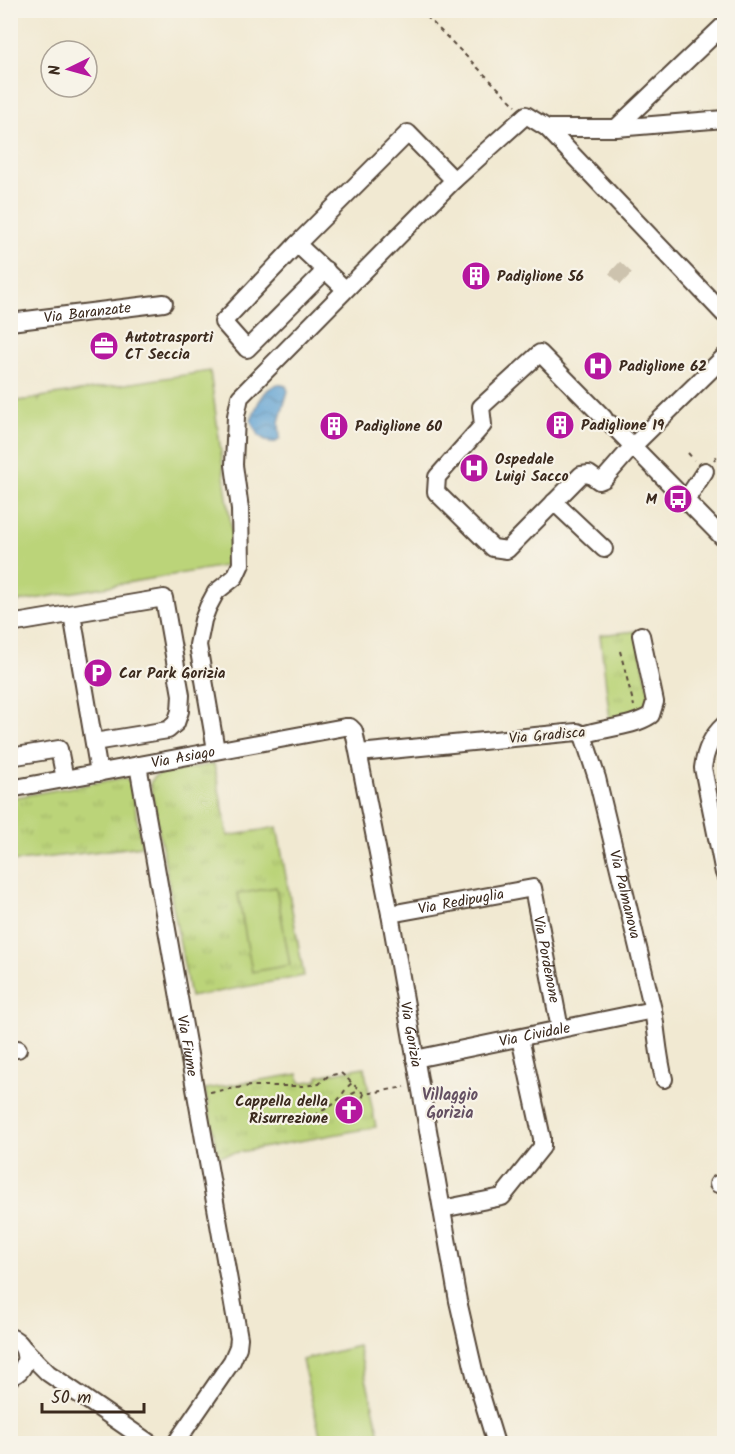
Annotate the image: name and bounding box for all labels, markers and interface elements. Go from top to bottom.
north arrow [39,39,99,99]
text: N [43,64,68,76]
building icon: Padiglione 56 [460,260,492,292]
place label: Padiglione 56 [497,265,584,289]
street label: Via Baranzate [43,296,133,331]
place label: Autotrasporti CT Seccia [125,326,214,367]
office icon: Autotrasporti CT Seccia [88,330,120,362]
hospital icon: Padiglione 62 [582,350,614,382]
place label: Padiglione 62 [619,355,707,379]
building icon: Padiglione 19 [544,409,576,441]
building icon: Padiglione 60 [318,410,350,442]
place label: Padiglione 19 [581,414,665,438]
place label: Padiglione 60 [355,415,442,439]
place label: Ospedale Luigi Sacco [495,448,569,489]
hospital icon: Ospedale Luigi Sacco [458,452,490,484]
bus stop icon: M [662,483,694,515]
place label: M [646,488,658,512]
parking icon: Car Park Gorizia [82,657,114,689]
place label: Car Park Gorizia [119,662,226,686]
street label: Via Gradisca [508,721,586,751]
street label: Via Asiago [149,740,217,776]
street label: Via Palmanova [602,848,646,942]
street label: Via Redipuglia [416,883,506,922]
street label: Via Pordenone [526,914,566,1005]
street label: Via Gorizia [393,1000,428,1069]
street label: Via Fiume [169,1013,204,1079]
street label: Via Cividale [497,1016,573,1054]
district label: Villaggio Gorizia [422,1083,478,1126]
place label: Cappella della Risurrezione [235,1090,329,1131]
church icon: Cappella della Risurrezione [333,1094,365,1126]
scale bar [42,1376,144,1414]
text: 50 m [51,1384,91,1413]

